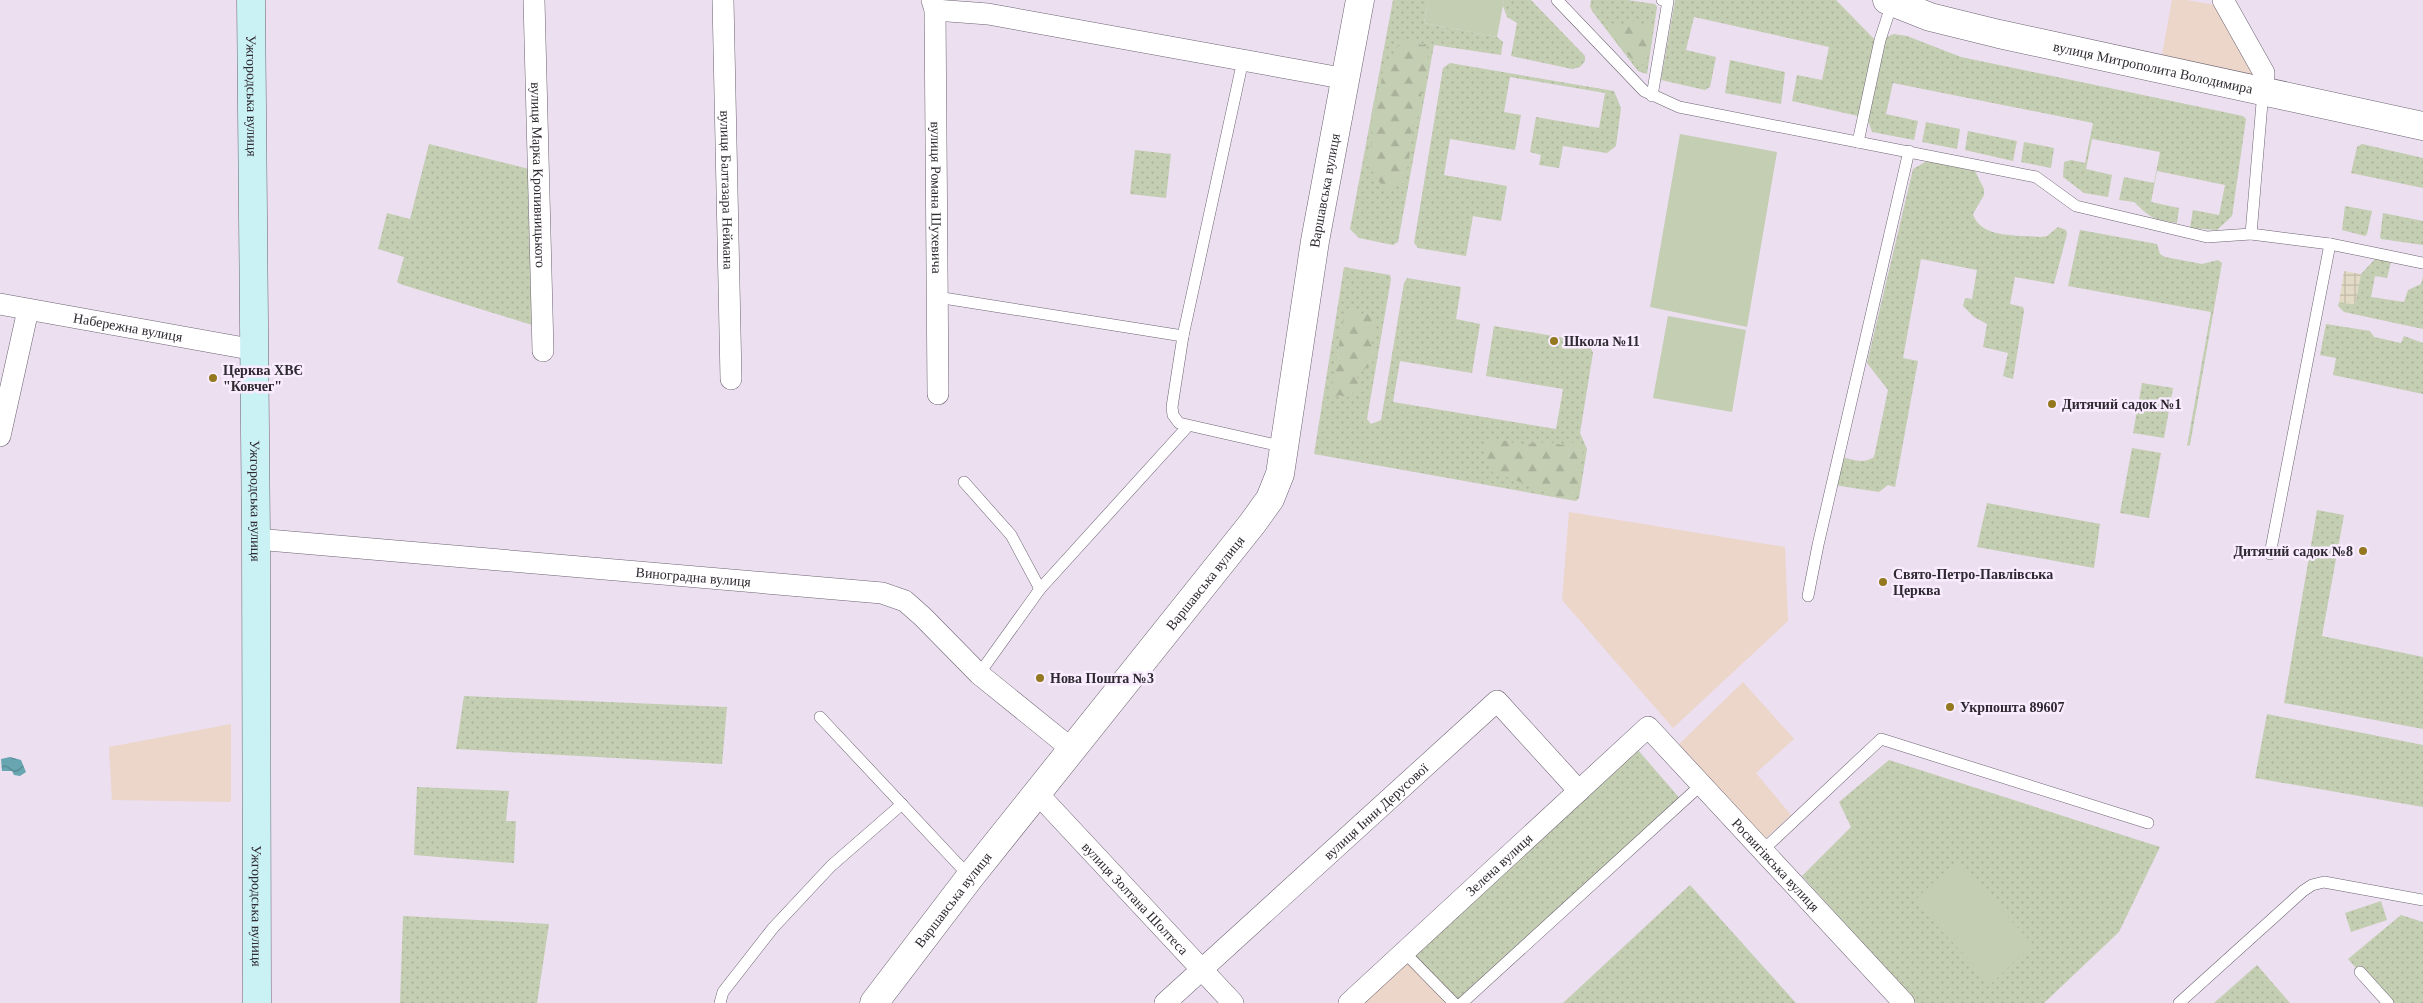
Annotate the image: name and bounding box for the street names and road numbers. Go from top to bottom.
street label: Ужгородська вулиця [243,35,259,157]
street label: вулиця Митрополита Володимира [2052,39,2255,97]
street label: вулиця Марка Кропивницького [528,82,548,268]
street label: вулиця Балтазара Неймана [717,110,736,271]
street label: вулиця Романа Шухевича [928,121,944,275]
street label: Варшавська вулиця [1307,132,1343,249]
street label: Набережна вулиця [72,310,184,345]
street label: Ужгородська вулиця [247,440,263,562]
street label: Варшавська вулиця [1163,533,1248,633]
street label: Виноградна вулиця [635,565,752,590]
street label: вулиця Інни Дерусової [1321,760,1431,863]
street label: Росвигівська вулиця [1729,816,1823,915]
street label: Зелена вулиця [1463,830,1536,899]
street label: вулиця Золтана Шолтеса [1079,839,1192,959]
street label: Ужгородська вулиця [249,845,264,967]
street label: Варшавська вулиця [912,849,995,951]

